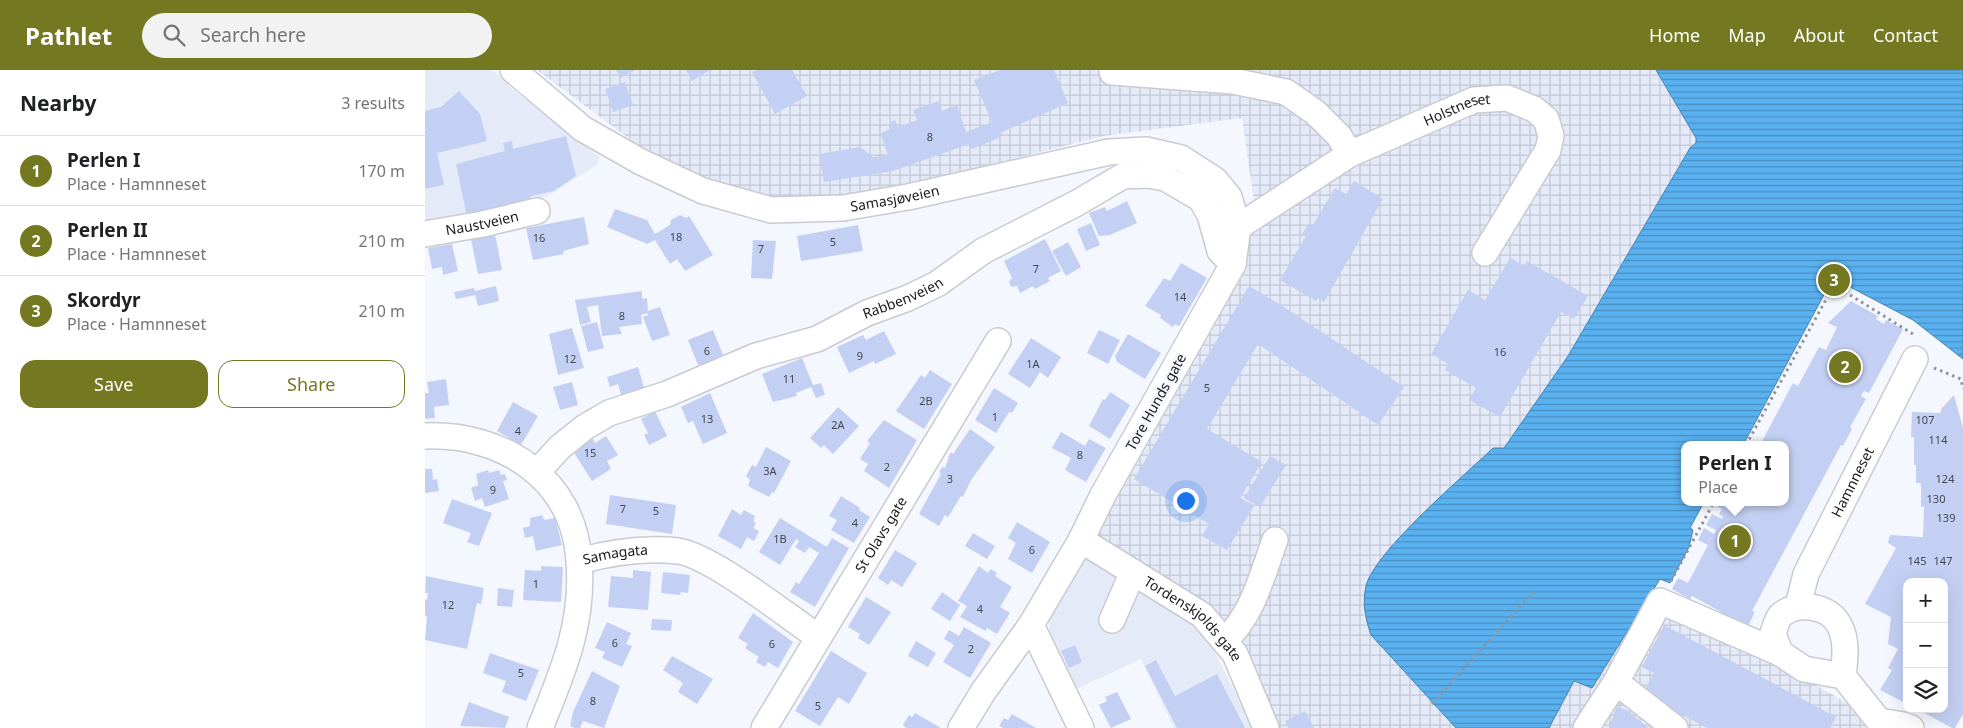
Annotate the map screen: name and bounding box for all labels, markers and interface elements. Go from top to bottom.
search box [142,13,492,58]
text: Pathlet [25,19,112,52]
icon: search [160,21,188,49]
text: Search here [200,22,306,48]
text: Home [1649,23,1700,47]
text: Map [1728,23,1766,47]
text: About [1794,23,1845,47]
text: Contact [1873,23,1938,47]
text: Nearby [20,89,96,117]
street label: Holstneset [1420,89,1491,130]
text: 3 results [341,92,405,114]
house number: 8 [927,129,933,144]
text: Perlen I [67,147,140,173]
text: 1 [31,160,41,182]
text: 170 m [358,160,405,182]
text: Place · Hamnneset [67,173,206,195]
street label: Samasjøveien [849,180,941,216]
street label: Naustveien [444,206,520,239]
text: Perlen II [67,217,148,243]
house number: 18 [670,229,682,244]
text: 2 [31,230,41,252]
text: 210 m [358,230,405,252]
house number: 16 [533,230,545,245]
house number: 5 [830,234,836,249]
house number: 7 [758,241,764,256]
text: Place · Hamnneset [67,243,206,265]
house number: 7 [1033,261,1039,276]
pin: 3 [1818,261,1850,299]
street label: Rabbenveien [860,273,947,323]
text: Skordyr [67,287,141,313]
house number: 14 [1174,289,1187,304]
text: 3 [31,300,41,322]
text: 210 m [358,300,405,322]
house number: 8 [619,308,625,323]
text: Place · Hamnneset [67,313,206,335]
house number: 6 [704,343,710,358]
house number: 16 [1494,344,1506,359]
house number: 9 [857,348,863,363]
pin: 2 [1829,348,1861,386]
street label: Tore Hunds gate [1121,350,1190,454]
house number: 12 [564,351,576,366]
house number: 1A [1026,356,1041,371]
button: Save [20,360,208,408]
button: Share [218,360,405,408]
house number: 11 [783,371,795,386]
house number: 5 [1204,380,1210,395]
house number: 2B [919,393,933,408]
house number: 1 [992,409,998,424]
house number: 13 [701,411,713,426]
house number: 107 [1916,412,1934,427]
house number: 2A [831,417,846,432]
house number: 4 [515,423,522,438]
house number: 114 [1929,432,1948,447]
popup [1681,441,1789,506]
street label: Hamnneset [1826,444,1878,520]
house number: 15 [584,445,596,460]
house number: 8 [1077,447,1083,462]
text: Perlen I [1698,450,1772,476]
house number: 2 [884,459,890,474]
house number: 3A [763,463,778,478]
house number: 3 [947,471,953,486]
house number: 124 [1936,471,1955,486]
text: Place [1698,476,1738,498]
house number: 9 [490,482,496,497]
your location [1173,488,1199,514]
house number: 130 [1927,491,1945,506]
street label: St Olavs gate [850,493,911,576]
house number: 7 [620,501,626,516]
house number: 5 [653,503,659,518]
house number: 139 [1937,510,1955,525]
house number: 4 [852,515,859,530]
pin: 1 [1719,522,1751,560]
house number: 1B [773,531,787,546]
street label: Samagata [581,540,648,569]
house number: 6 [1029,542,1035,557]
house number: 145 [1908,553,1926,568]
house number: 147 [1934,553,1952,568]
street label: Tordenskjolds gate [1141,571,1247,664]
house number: 1 [533,576,539,591]
map controls [1903,578,1948,713]
button: + [1903,578,1948,623]
house number: 12 [442,597,454,612]
house number: 4 [977,601,984,616]
button: − [1903,623,1948,668]
house number: 6 [612,635,618,650]
house number: 6 [769,636,775,651]
house number: 2 [968,641,974,656]
house number: 5 [518,665,524,680]
button: layers [1903,668,1948,713]
house number: 8 [590,693,596,708]
house number: 5 [815,698,821,713]

